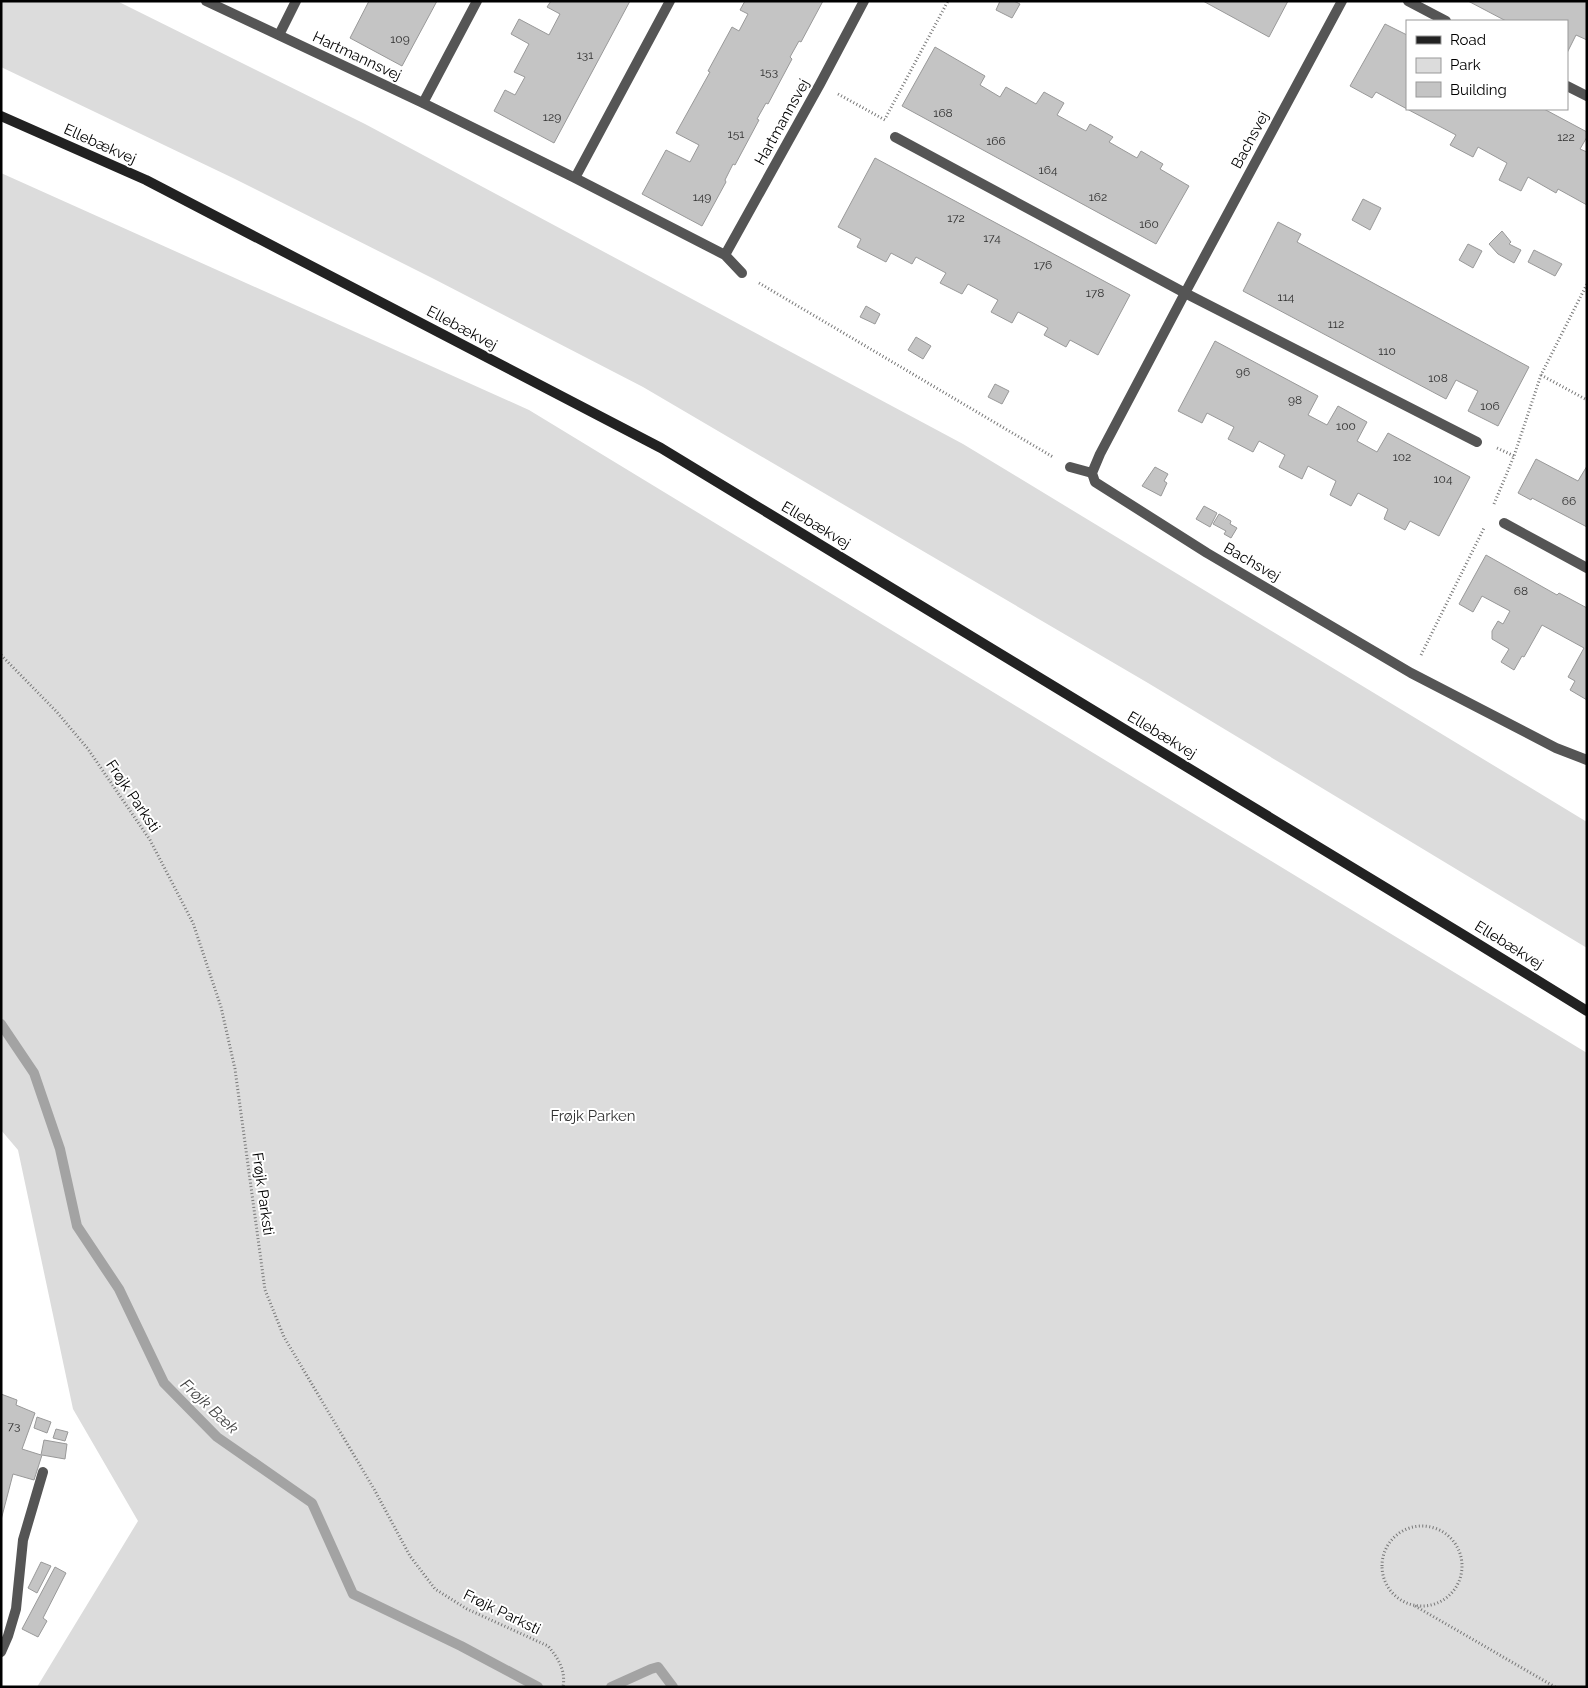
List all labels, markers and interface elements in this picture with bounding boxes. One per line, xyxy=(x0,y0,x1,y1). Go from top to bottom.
legend xyxy=(1406,20,1568,110)
street label: Hartmannsvej xyxy=(310,28,404,84)
text: Road xyxy=(1450,31,1486,49)
house number: 109 xyxy=(390,32,410,46)
house number: 131 xyxy=(577,48,593,62)
text: Park xyxy=(1450,56,1481,74)
house number: 153 xyxy=(760,65,778,79)
street label: Hartmannsvej xyxy=(751,76,813,168)
text: Building xyxy=(1450,81,1507,99)
house number: 168 xyxy=(933,106,953,120)
street label: Bachsvej xyxy=(1227,108,1273,172)
house number: 129 xyxy=(543,110,561,124)
street label: Ellebækvej xyxy=(61,120,139,168)
house number: 151 xyxy=(728,127,744,141)
house number: 122 xyxy=(1557,130,1575,144)
house number: 166 xyxy=(986,134,1006,148)
house number: 164 xyxy=(1039,163,1058,177)
house number: 149 xyxy=(693,190,711,204)
house number: 162 xyxy=(1089,190,1107,204)
house number: 172 xyxy=(947,211,965,225)
house number: 160 xyxy=(1139,217,1159,231)
house number: 174 xyxy=(983,231,1001,245)
house number: 176 xyxy=(1034,258,1052,272)
house number: 178 xyxy=(1086,286,1104,300)
house number: 114 xyxy=(1278,290,1295,304)
street label: Ellebækvej xyxy=(424,302,500,354)
house number: 112 xyxy=(1328,317,1344,331)
house number: 110 xyxy=(1378,344,1396,358)
house number: 96 xyxy=(1236,365,1250,379)
house number: 108 xyxy=(1428,371,1448,385)
house number: 98 xyxy=(1288,393,1302,407)
house number: 106 xyxy=(1480,399,1500,413)
house number: 100 xyxy=(1336,419,1356,433)
house number: 102 xyxy=(1393,450,1411,464)
house number: 104 xyxy=(1433,472,1453,486)
house number: 66 xyxy=(1562,494,1576,508)
street label: Ellebækvej xyxy=(778,497,854,553)
street label: Bachsvej xyxy=(1221,539,1283,585)
house number: 68 xyxy=(1514,584,1528,598)
street label: Ellebækvej xyxy=(1124,707,1200,763)
street label: Frøjk Parksti xyxy=(102,756,164,836)
street label: Ellebækvej xyxy=(1471,917,1547,973)
park label: Frøjk Parken xyxy=(550,1107,636,1125)
street label: Frøjk Parksti xyxy=(248,1151,278,1237)
water label: Frøjk Bæk xyxy=(177,1375,243,1438)
house number: 73 xyxy=(8,1419,20,1433)
street label: Frøjk Parksti xyxy=(461,1586,543,1638)

